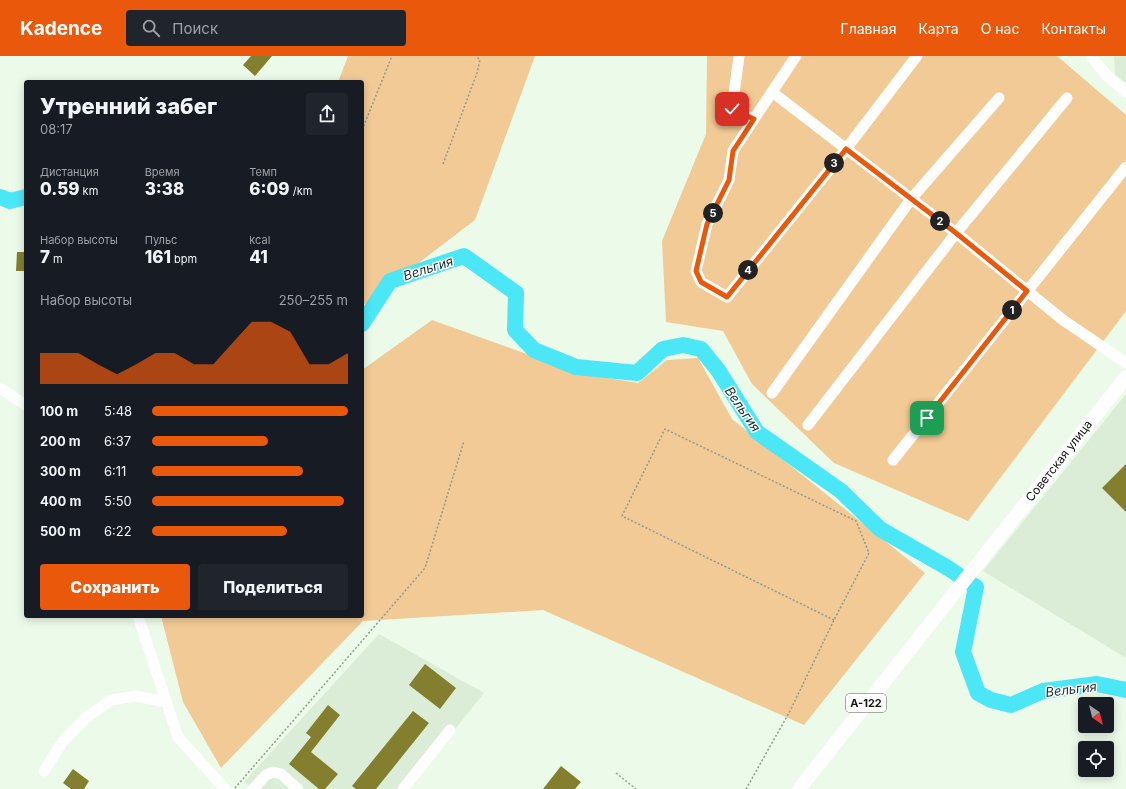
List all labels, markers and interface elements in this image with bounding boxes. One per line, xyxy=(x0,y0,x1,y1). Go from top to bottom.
search box xyxy=(126,10,406,46)
text: Kadence xyxy=(20,17,102,40)
icon: search xyxy=(140,17,162,39)
text: Поиск xyxy=(172,19,218,38)
text: Главная xyxy=(841,20,896,37)
text: Карта xyxy=(918,20,959,37)
text: О нас xyxy=(981,20,1019,37)
text: Контакты xyxy=(1041,20,1106,37)
pin xyxy=(715,92,749,126)
text: Утренний забег xyxy=(40,93,217,119)
button: share xyxy=(306,93,348,135)
icon: check xyxy=(721,98,743,120)
text: 08:17 xyxy=(40,121,73,137)
pin: 3 xyxy=(824,153,844,173)
text: 3 xyxy=(830,156,838,170)
text: Дистанция xyxy=(40,165,99,179)
text: Время xyxy=(145,165,180,179)
text: Темп xyxy=(249,165,277,179)
text: 0.59 xyxy=(40,179,80,199)
text: 3:38 xyxy=(145,179,184,199)
text: 6:09 xyxy=(249,179,290,199)
text: km xyxy=(80,184,98,198)
text: /km xyxy=(290,184,312,198)
pin: 5 xyxy=(703,203,723,223)
text: 5 xyxy=(709,206,717,220)
pin: 2 xyxy=(930,211,950,231)
text: 2 xyxy=(937,214,943,228)
text: Набор высоты xyxy=(40,233,118,247)
text: Пульс xyxy=(145,233,177,247)
text: kcal xyxy=(249,233,270,247)
text: 7 xyxy=(40,247,50,267)
text: 161 xyxy=(145,247,171,267)
text: 41 xyxy=(249,247,268,267)
text: m xyxy=(50,252,63,266)
text: bpm xyxy=(171,252,197,266)
water label: Вельгия xyxy=(401,252,455,284)
pin: 4 xyxy=(738,260,758,280)
text: 4 xyxy=(744,263,752,277)
text: Набор высоты xyxy=(40,292,132,308)
text: 250–255 m xyxy=(279,292,348,308)
pin: 1 xyxy=(1002,300,1022,320)
text: 1 xyxy=(1010,303,1014,317)
water label: Вельгия xyxy=(722,383,764,435)
pin xyxy=(910,401,944,435)
text: 100 m xyxy=(40,403,78,419)
text: 5:48 xyxy=(104,403,132,419)
icon: arrive xyxy=(916,407,938,429)
street label: Советская улица xyxy=(1022,417,1095,504)
text: 200 m xyxy=(40,433,81,449)
text: 6:37 xyxy=(104,433,131,449)
text: 300 m xyxy=(40,463,81,479)
text: 6:11 xyxy=(104,463,126,479)
text: 400 m xyxy=(40,493,81,509)
text: 5:50 xyxy=(104,493,132,509)
text: 500 m xyxy=(40,523,81,539)
text: 6:22 xyxy=(104,523,132,539)
button: Сохранить xyxy=(40,564,190,610)
button: Поделиться xyxy=(198,564,348,610)
water label: Вельгия xyxy=(1044,678,1098,700)
road number: А-122 xyxy=(846,694,886,712)
north arrow xyxy=(1078,697,1114,733)
map controls xyxy=(1078,697,1114,777)
button: locate xyxy=(1078,741,1114,777)

